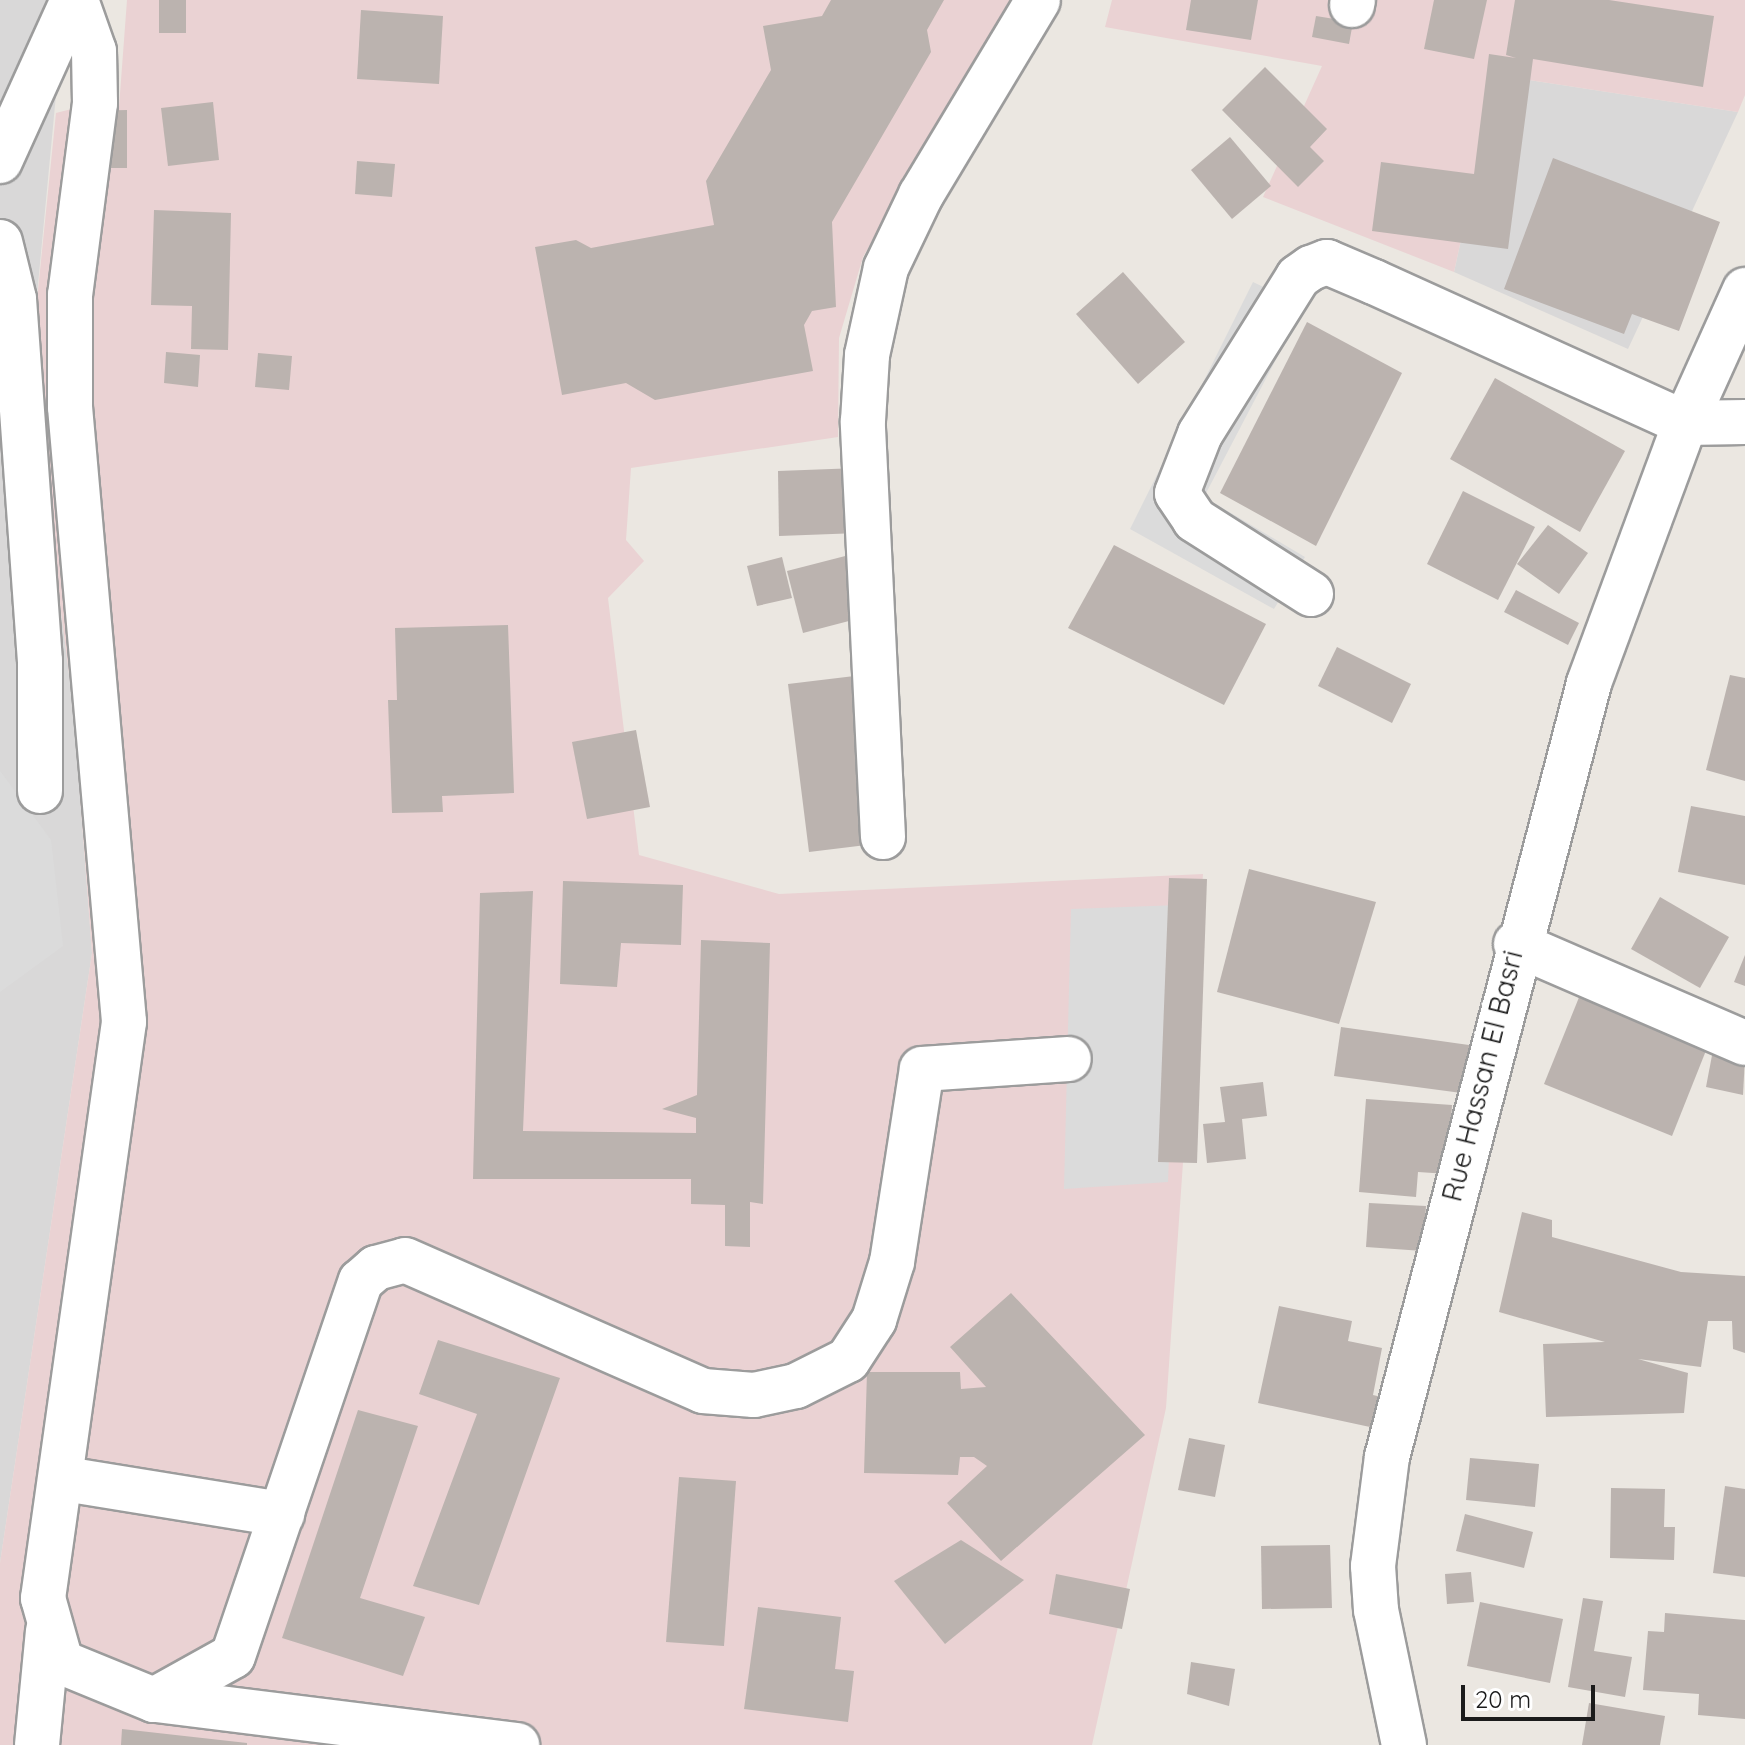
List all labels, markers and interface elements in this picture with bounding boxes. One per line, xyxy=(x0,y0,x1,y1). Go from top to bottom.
street label: Rue Hassan El Basri xyxy=(1435,947,1529,1205)
scale bar xyxy=(1465,1669,1599,1719)
text: 20 m xyxy=(1475,1684,1531,1714)

